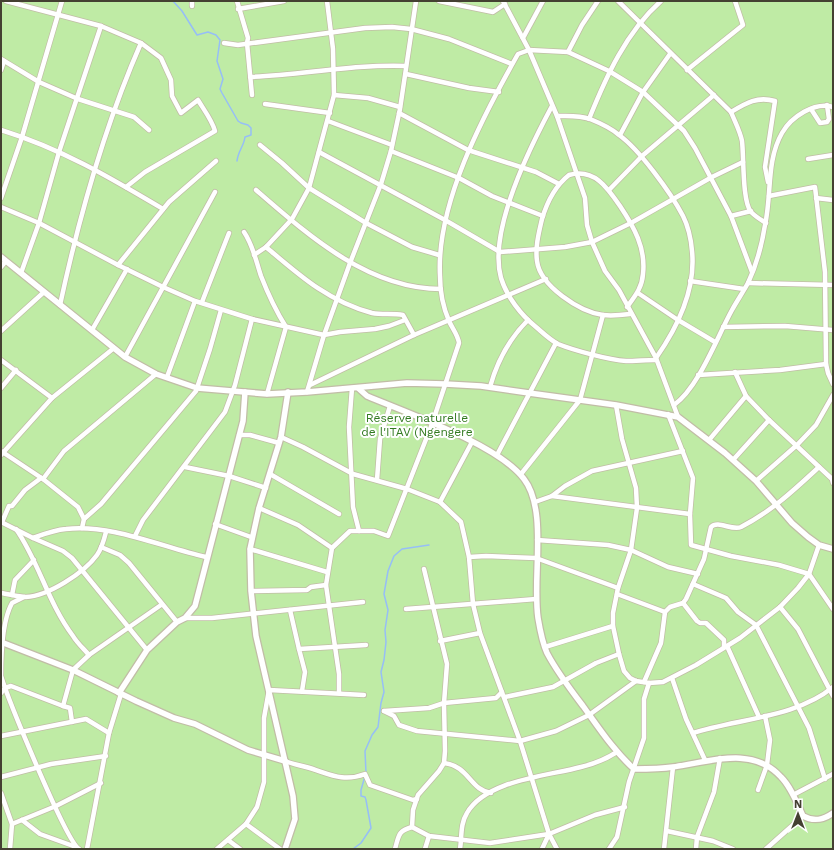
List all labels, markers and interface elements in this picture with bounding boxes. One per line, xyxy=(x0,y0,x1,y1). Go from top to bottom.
park label: Réserve naturelle de l'ITAV (Ngengere xyxy=(361,411,473,439)
north arrow xyxy=(778,794,818,834)
text: N xyxy=(794,798,802,811)

